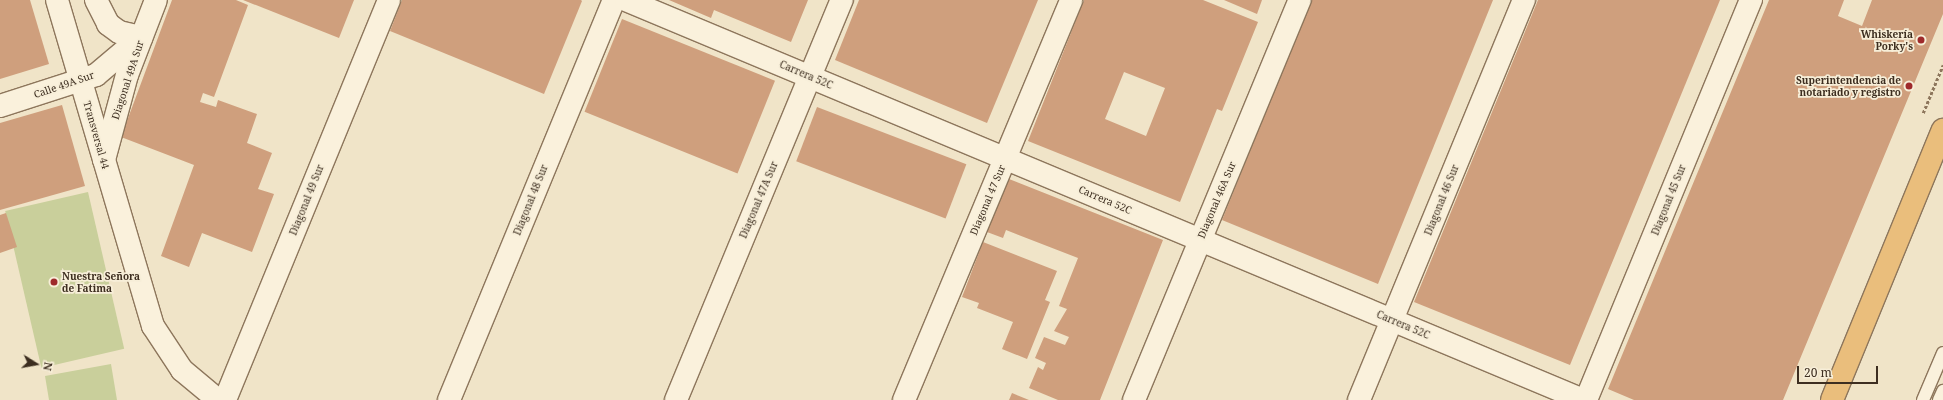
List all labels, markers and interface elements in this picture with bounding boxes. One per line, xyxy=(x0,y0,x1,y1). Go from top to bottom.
place label: Whiskería Porky's xyxy=(1861,28,1913,52)
marker: Whiskería Porky's xyxy=(1916,35,1926,45)
street label: Diagonal 49A Sur xyxy=(110,39,146,121)
street label: Carrera 52C xyxy=(778,58,834,92)
street label: Calle 49A Sur xyxy=(32,69,96,101)
place label: Superintendencia de notariado y registro xyxy=(1796,74,1901,98)
marker: Superintendencia de notariado y registro xyxy=(1904,81,1914,91)
street label: Transversal 44 xyxy=(81,100,111,170)
street label: Diagonal 47A Sur xyxy=(737,160,781,240)
street label: Diagonal 46A Sur xyxy=(1195,160,1239,240)
street label: Diagonal 49 Sur xyxy=(287,163,327,237)
street label: Diagonal 48 Sur xyxy=(511,163,551,237)
street label: Diagonal 47 Sur xyxy=(968,163,1008,237)
street label: Diagonal 46 Sur xyxy=(1422,163,1462,237)
street label: Diagonal 45 Sur xyxy=(1649,163,1689,237)
street label: Carrera 52C xyxy=(1077,183,1133,217)
place label: Nuestra Señora de Fatima xyxy=(62,270,140,294)
marker: Nuestra Señora de Fatima xyxy=(49,277,59,287)
street label: Carrera 52C xyxy=(1375,308,1431,342)
north arrow xyxy=(16,344,56,384)
scale bar xyxy=(1799,358,1880,384)
text: N xyxy=(40,361,56,372)
text: 20 m xyxy=(1804,364,1832,381)

